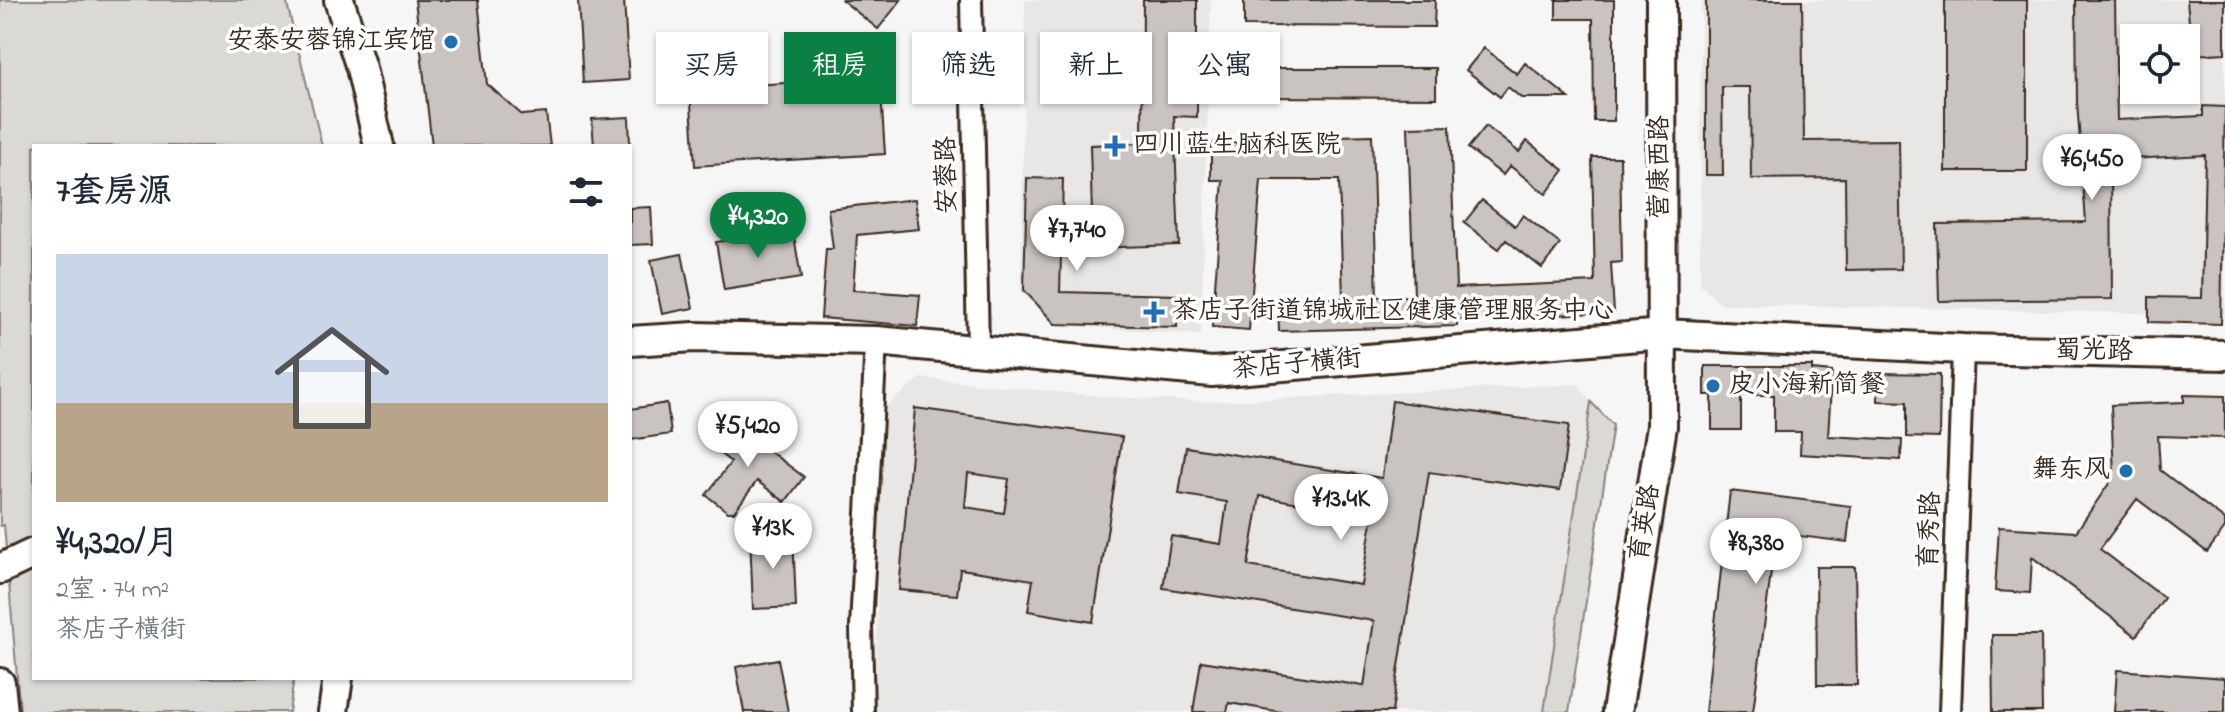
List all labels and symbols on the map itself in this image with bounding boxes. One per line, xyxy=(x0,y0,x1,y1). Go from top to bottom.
place label: 安泰安蓉锦江宾馆 xyxy=(227,23,435,61)
marker: 安泰安蓉锦江宾馆 xyxy=(442,33,460,51)
street label: 营康西路 xyxy=(1642,115,1680,219)
place label: 四川蓝生脑科医院 xyxy=(1133,127,1341,165)
pin: ¥6,450 xyxy=(2027,134,2157,202)
marker: 四川蓝生脑科医院 xyxy=(1104,135,1126,157)
street label: 安蓉路 xyxy=(928,136,968,214)
pin: ¥4,320 xyxy=(693,192,823,260)
pin: ¥7,740 xyxy=(1012,205,1142,273)
place label: 茶店子街道锦城社区健康管理服务中心 xyxy=(1172,293,1614,331)
marker: 茶店子街道锦城社区健康管理服务中心 xyxy=(1143,301,1165,323)
street label: 蜀光路 xyxy=(2055,332,2133,372)
street label: 茶店子横街 xyxy=(1231,340,1363,390)
place label: 皮小海新简餐 xyxy=(1729,367,1885,405)
marker: 皮小海新简餐 xyxy=(1704,377,1722,395)
pin: ¥5,420 xyxy=(683,401,813,469)
place label: 舞东风 xyxy=(2032,452,2110,490)
marker: 舞东风 xyxy=(2117,462,2135,480)
pin: ¥13.4K xyxy=(1276,474,1406,542)
street label: 育英路 xyxy=(1621,482,1671,564)
street label: 育秀路 xyxy=(1911,490,1951,570)
pin: ¥13K xyxy=(726,503,820,571)
pin: ¥8,380 xyxy=(1691,518,1821,586)

